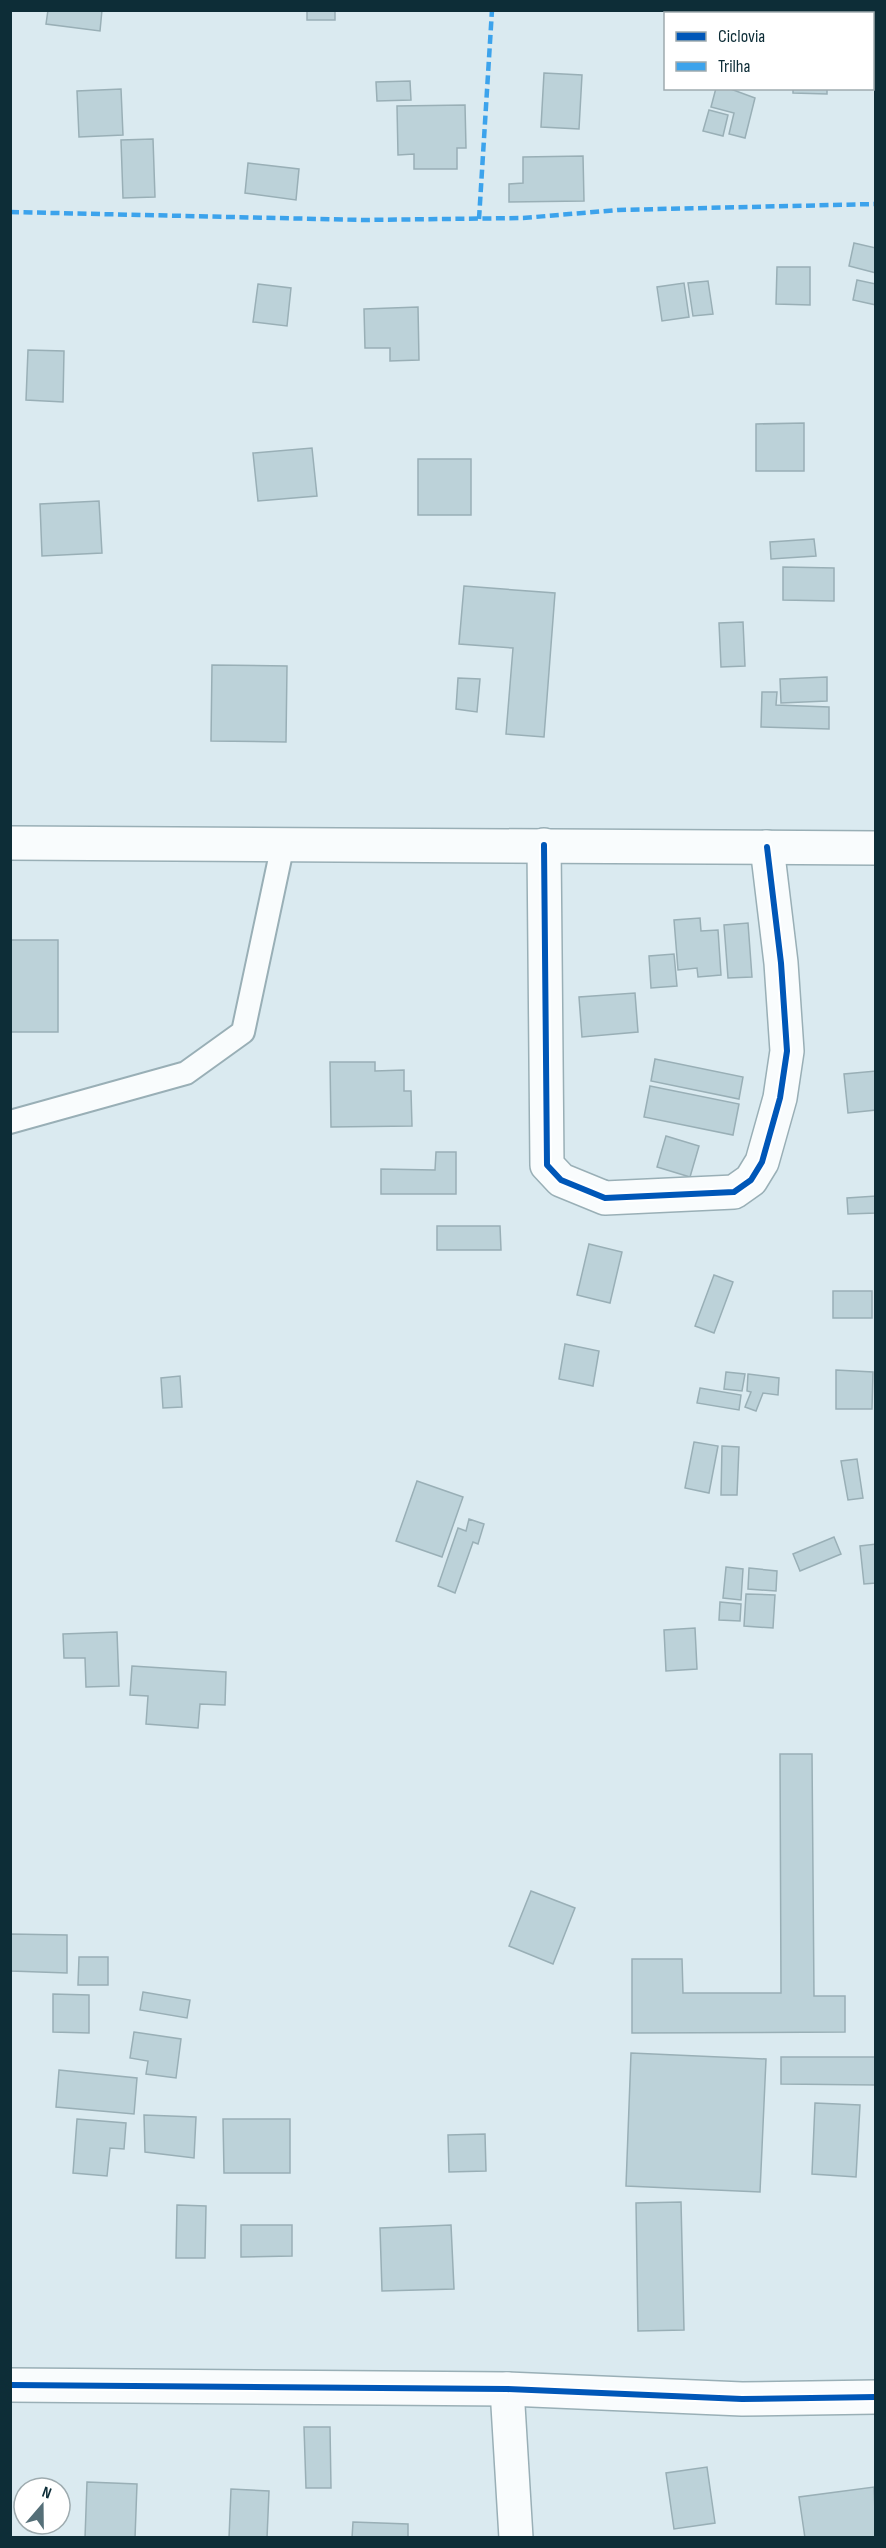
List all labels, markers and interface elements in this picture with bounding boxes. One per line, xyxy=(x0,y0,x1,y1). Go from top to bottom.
legend xyxy=(664,12,874,90)
text: Ciclovia xyxy=(718,26,765,47)
text: Trilha xyxy=(718,56,751,77)
north arrow xyxy=(12,2476,72,2536)
text: N xyxy=(39,2483,54,2504)

